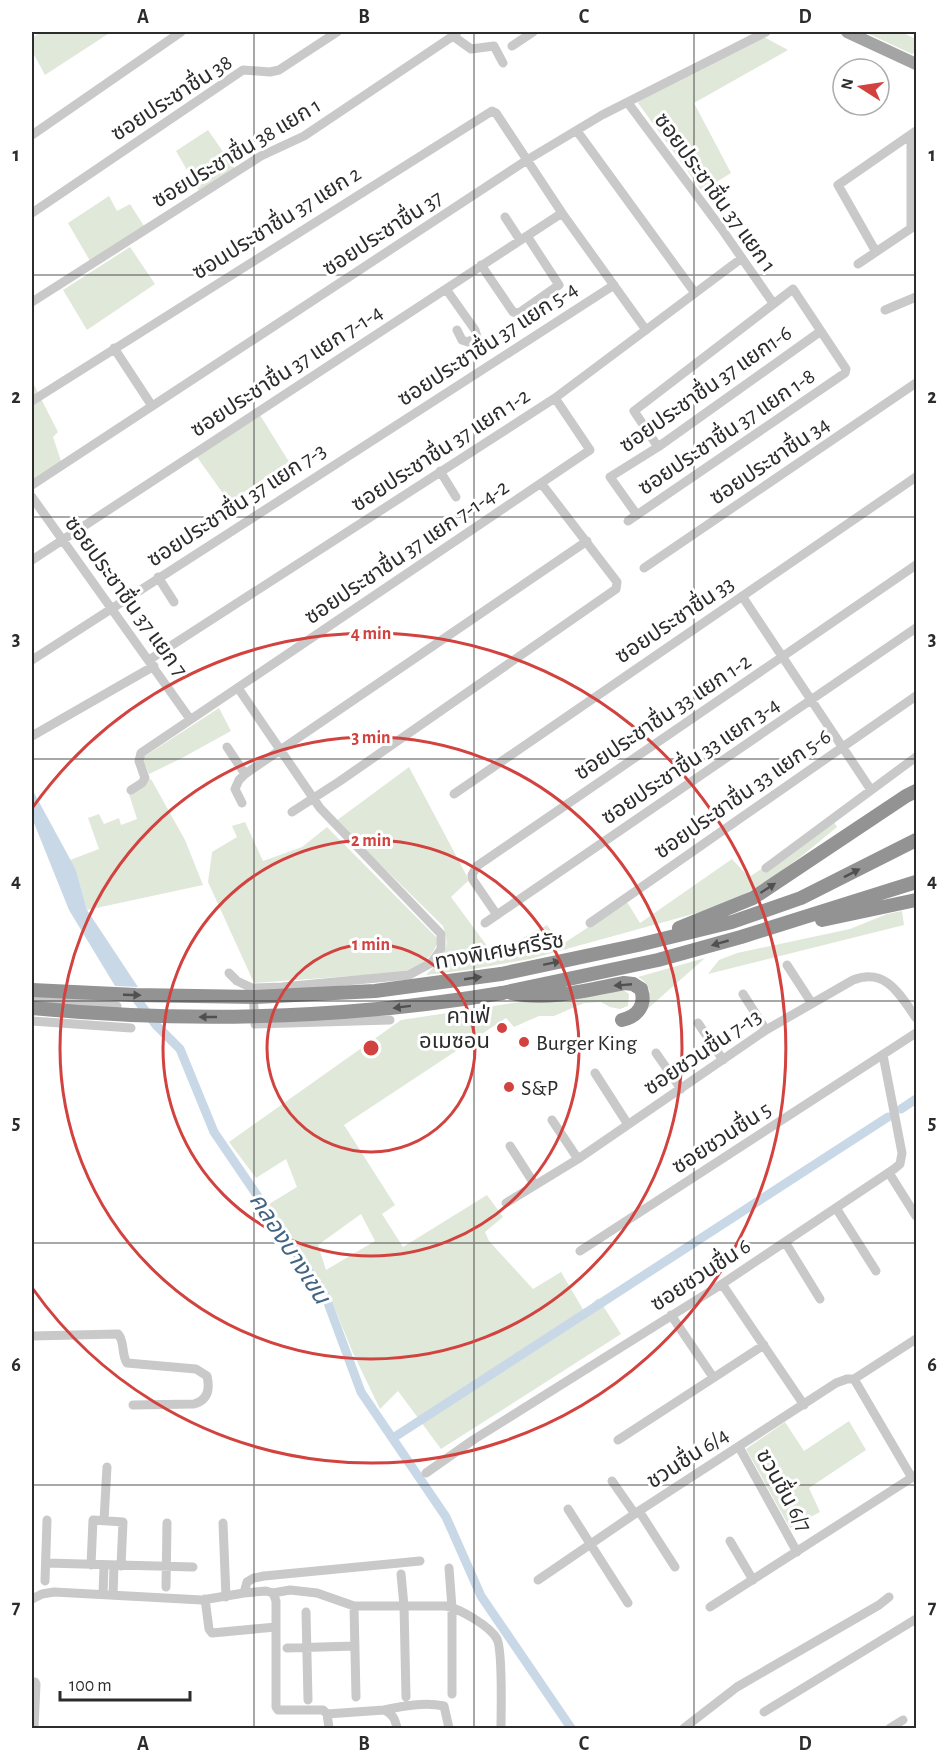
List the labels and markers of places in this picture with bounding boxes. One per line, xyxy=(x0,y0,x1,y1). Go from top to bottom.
place label: คาเฟ่ อเมซอน xyxy=(419,1004,490,1052)
marker: คาเฟ่ อเมซอน xyxy=(495,1021,509,1035)
place label: Burger King xyxy=(536,1032,637,1054)
marker: Burger King xyxy=(517,1035,531,1049)
centre of rings xyxy=(361,1038,381,1058)
place label: S&P xyxy=(521,1077,558,1099)
marker: S&P xyxy=(502,1080,516,1094)

